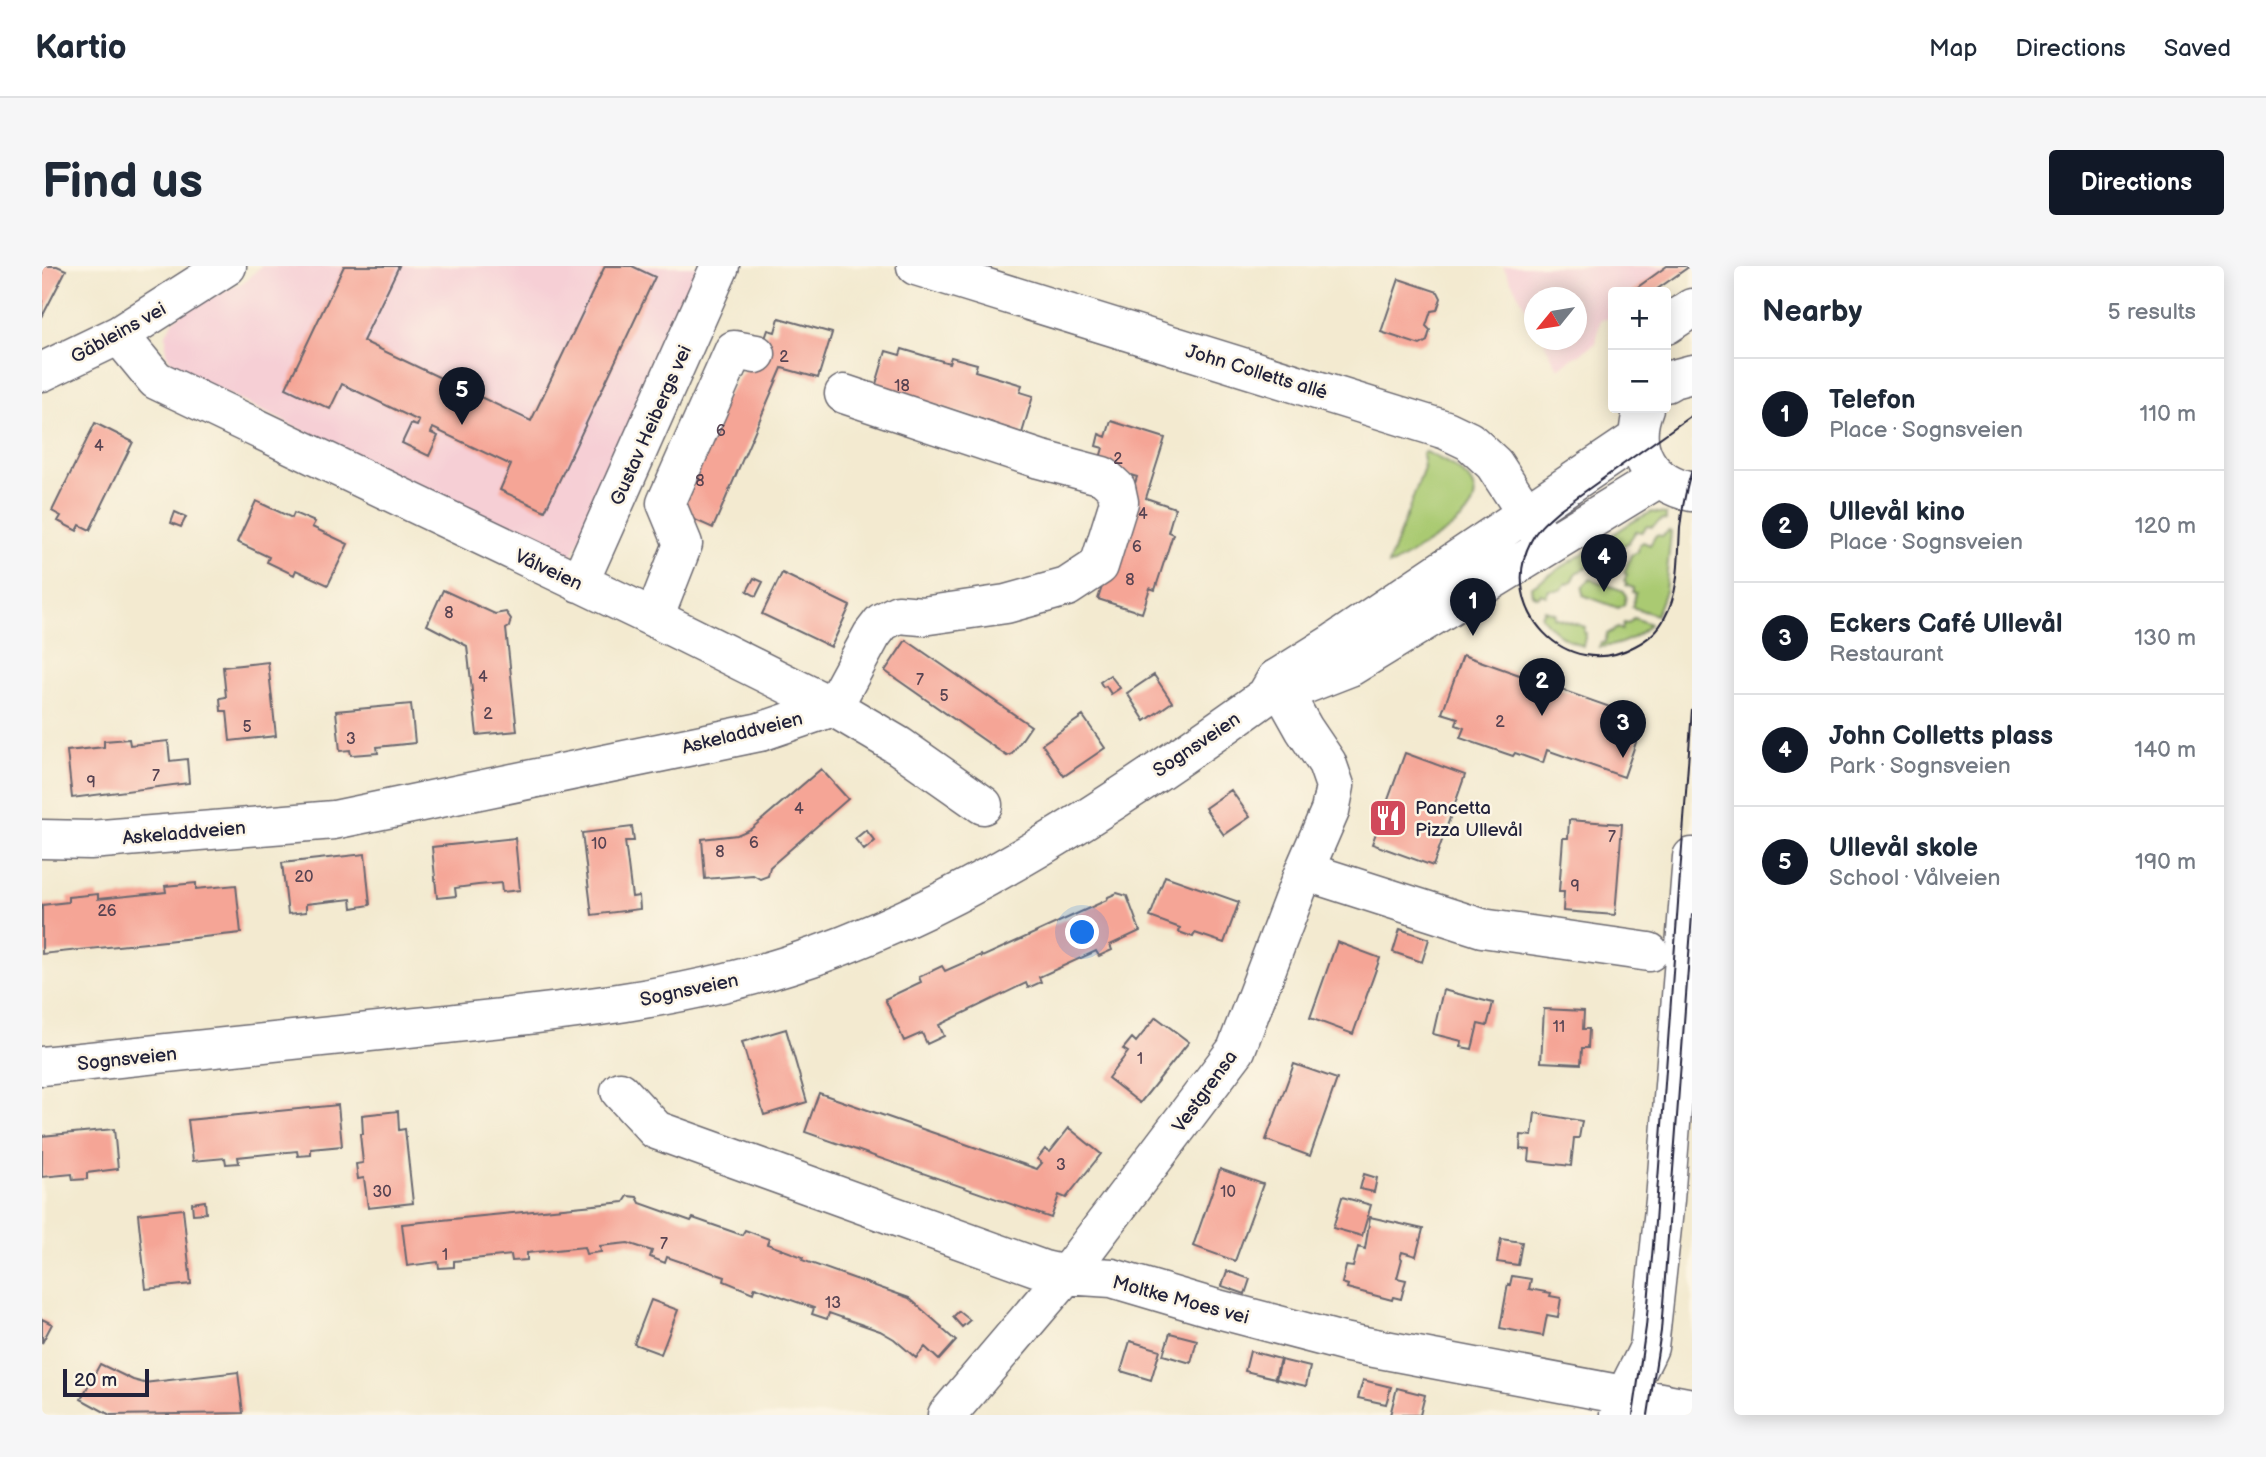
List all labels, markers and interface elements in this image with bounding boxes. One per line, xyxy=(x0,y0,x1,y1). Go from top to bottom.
text: Kartio xyxy=(35,28,127,68)
text: Map xyxy=(1929,34,1977,63)
text: Directions xyxy=(2015,34,2126,63)
text: Saved xyxy=(2164,34,2231,63)
button: Directions xyxy=(2049,150,2224,215)
text: Find us xyxy=(42,153,203,212)
north arrow xyxy=(1524,287,1587,350)
map controls xyxy=(1608,287,1671,413)
button: + xyxy=(1608,287,1671,350)
text: Nearby xyxy=(1762,294,1862,330)
street label: Gäbleins vei xyxy=(67,298,170,369)
text: 5 results xyxy=(2108,298,2196,326)
street label: John Colletts allé xyxy=(1183,340,1330,405)
street label: Gustav Heibergs vei xyxy=(606,342,697,509)
house number: 2 xyxy=(779,348,789,367)
button: − xyxy=(1608,350,1671,413)
pin: 5 xyxy=(439,367,485,425)
house number: 18 xyxy=(894,377,910,396)
text: Telefon xyxy=(1829,385,1916,416)
text: 1 xyxy=(1780,400,1790,428)
text: 110 m xyxy=(2139,400,2196,428)
text: Place · Sognsveien xyxy=(1829,416,2023,444)
house number: 6 xyxy=(716,422,726,441)
house number: 4 xyxy=(94,437,104,456)
house number: 2 xyxy=(1113,450,1123,469)
house number: 8 xyxy=(695,472,705,491)
text: Ullevål kino xyxy=(1829,497,1965,528)
house number: 4 xyxy=(1138,505,1148,524)
text: 2 xyxy=(1778,512,1792,540)
text: 120 m xyxy=(2135,512,2196,540)
text: Place · Sognsveien xyxy=(1829,528,2023,556)
pin: 4 xyxy=(1581,534,1627,592)
house number: 6 xyxy=(1132,538,1142,557)
street label: Vålveien xyxy=(511,545,586,596)
house number: 8 xyxy=(1125,571,1135,590)
pin: 1 xyxy=(1450,578,1496,636)
house number: 8 xyxy=(444,604,454,623)
text: Eckers Café Ullevål xyxy=(1829,609,2062,640)
text: 3 xyxy=(1778,624,1792,652)
text: 130 m xyxy=(2134,624,2196,652)
text: Restaurant xyxy=(1829,640,1943,668)
pin: 2 xyxy=(1519,658,1565,716)
house number: 4 xyxy=(478,668,488,687)
house number: 7 xyxy=(916,671,924,690)
house number: 5 xyxy=(939,687,949,706)
pin: 3 xyxy=(1600,700,1646,758)
house number: 2 xyxy=(483,705,493,724)
street label: Askeladdveien xyxy=(680,707,805,760)
street label: Sognsveien xyxy=(1149,708,1245,783)
house number: 2 xyxy=(1495,713,1505,732)
house number: 5 xyxy=(242,718,252,737)
text: John Colletts plass xyxy=(1829,721,2053,752)
house number: 3 xyxy=(346,730,356,749)
text: 4 xyxy=(1778,736,1792,764)
text: 140 m xyxy=(2134,736,2196,764)
text: Park · Sognsveien xyxy=(1829,752,2011,780)
house number: 7 xyxy=(152,767,160,786)
house number: 9 xyxy=(86,773,96,792)
restaurant icon: Pancetta Pizza Ullevål xyxy=(1367,797,1409,839)
place label: Pancetta Pizza Ullevål xyxy=(1415,797,1523,842)
house number: 4 xyxy=(794,800,804,819)
street label: Askeladdveien xyxy=(121,817,247,850)
house number: 7 xyxy=(1608,828,1616,847)
text: Ullevål skole xyxy=(1829,833,1978,864)
house number: 6 xyxy=(749,834,759,853)
house number: 10 xyxy=(591,835,607,854)
house number: 8 xyxy=(715,843,725,862)
text: 5 xyxy=(1778,848,1792,876)
text: 190 m xyxy=(2135,848,2196,876)
text: School · Vålveien xyxy=(1829,864,2000,892)
house number: 20 xyxy=(295,868,313,887)
house number: 9 xyxy=(1570,877,1580,896)
house number: 26 xyxy=(97,902,117,921)
your location xyxy=(1065,915,1099,949)
street label: Sognsveien xyxy=(638,969,741,1012)
house number: 11 xyxy=(1553,1018,1565,1037)
street label: Sognsveien xyxy=(76,1043,178,1076)
street label: Vestgrensa xyxy=(1168,1046,1243,1137)
house number: 1 xyxy=(1137,1050,1143,1069)
house number: 3 xyxy=(1056,1156,1066,1175)
house number: 30 xyxy=(372,1183,392,1202)
house number: 10 xyxy=(1220,1183,1236,1202)
house number: 7 xyxy=(660,1235,668,1254)
house number: 1 xyxy=(442,1246,448,1265)
street label: Moltke Moes vei xyxy=(1110,1271,1251,1330)
house number: 13 xyxy=(825,1294,841,1313)
scale bar xyxy=(63,1366,149,1398)
text: 20 m xyxy=(74,1369,117,1392)

